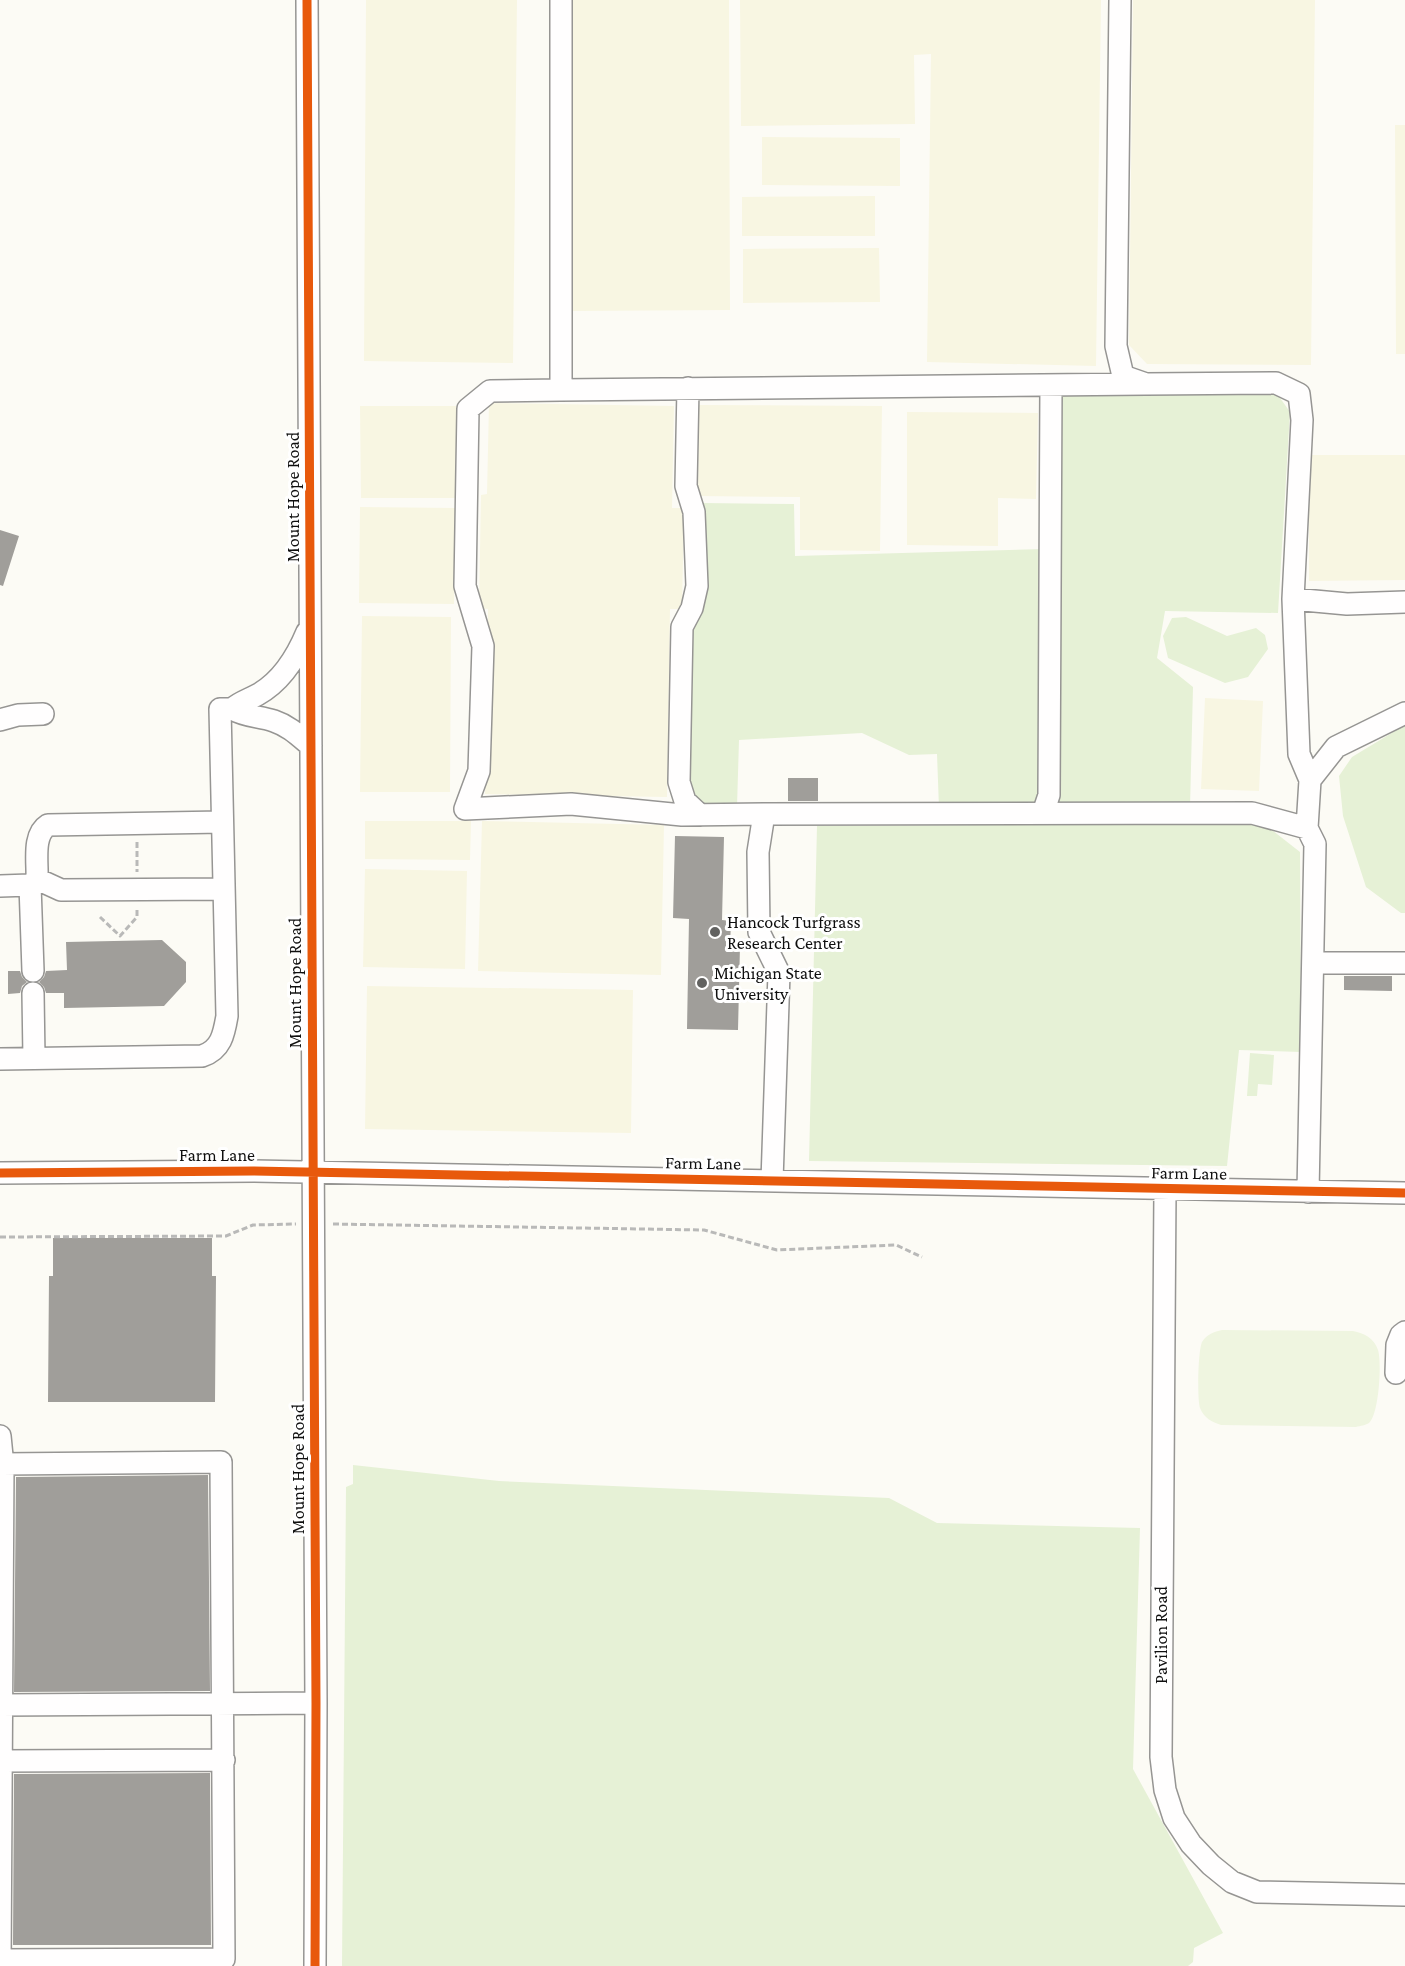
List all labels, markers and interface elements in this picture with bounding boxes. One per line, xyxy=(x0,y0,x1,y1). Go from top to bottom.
street label: Mount Hope Road xyxy=(283,431,303,562)
place label: Hancock Turfgrass Research Center xyxy=(727,912,861,953)
street label: Mount Hope Road xyxy=(285,917,305,1048)
marker: Hancock Turfgrass Research Center xyxy=(708,925,722,939)
place label: Michigan State University xyxy=(714,963,822,1004)
marker: Michigan State University xyxy=(695,976,709,990)
street label: Farm Lane xyxy=(179,1145,255,1165)
street label: Farm Lane xyxy=(665,1152,741,1174)
street label: Farm Lane xyxy=(1151,1162,1227,1184)
street label: Mount Hope Road xyxy=(288,1403,308,1534)
street label: Pavilion Road xyxy=(1151,1585,1171,1684)

